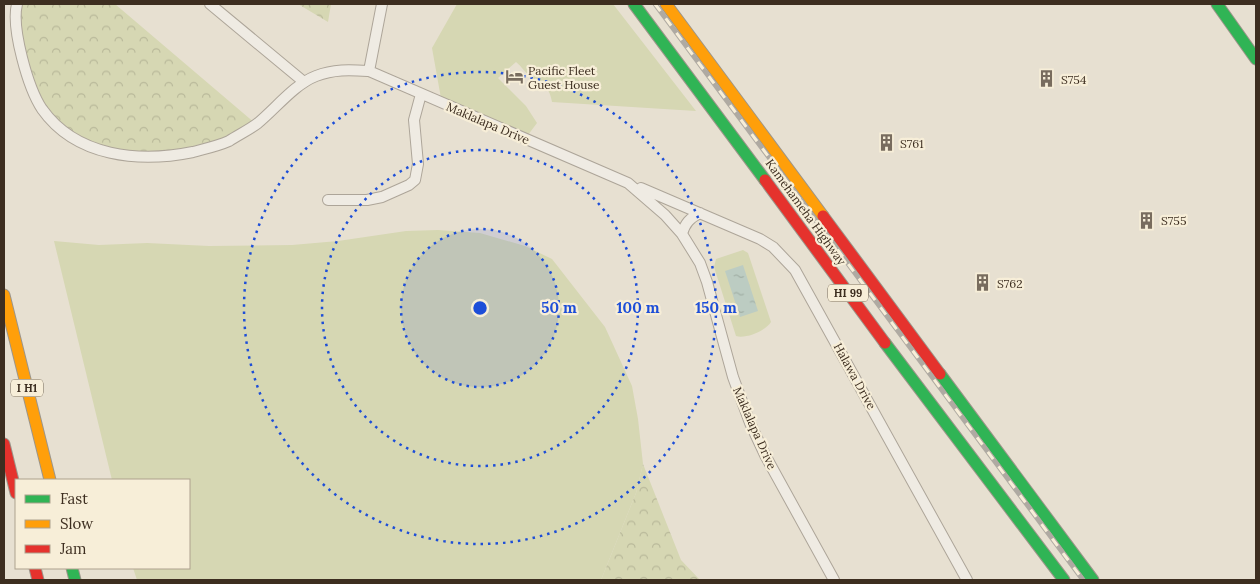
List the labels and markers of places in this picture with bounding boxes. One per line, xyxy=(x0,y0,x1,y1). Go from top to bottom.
place label: Pacific Fleet Guest House xyxy=(528,63,600,92)
hotel icon: Pacific Fleet Guest House xyxy=(504,67,524,87)
building icon: S754 xyxy=(1037,69,1057,89)
place label: S754 xyxy=(1061,72,1087,87)
building icon: S761 xyxy=(876,133,896,153)
place label: S761 xyxy=(900,136,924,151)
building icon: S755 xyxy=(1137,210,1157,230)
place label: S755 xyxy=(1161,213,1186,228)
building icon: S762 xyxy=(973,273,993,293)
place label: S762 xyxy=(997,276,1023,291)
centre of rings xyxy=(471,299,489,317)

